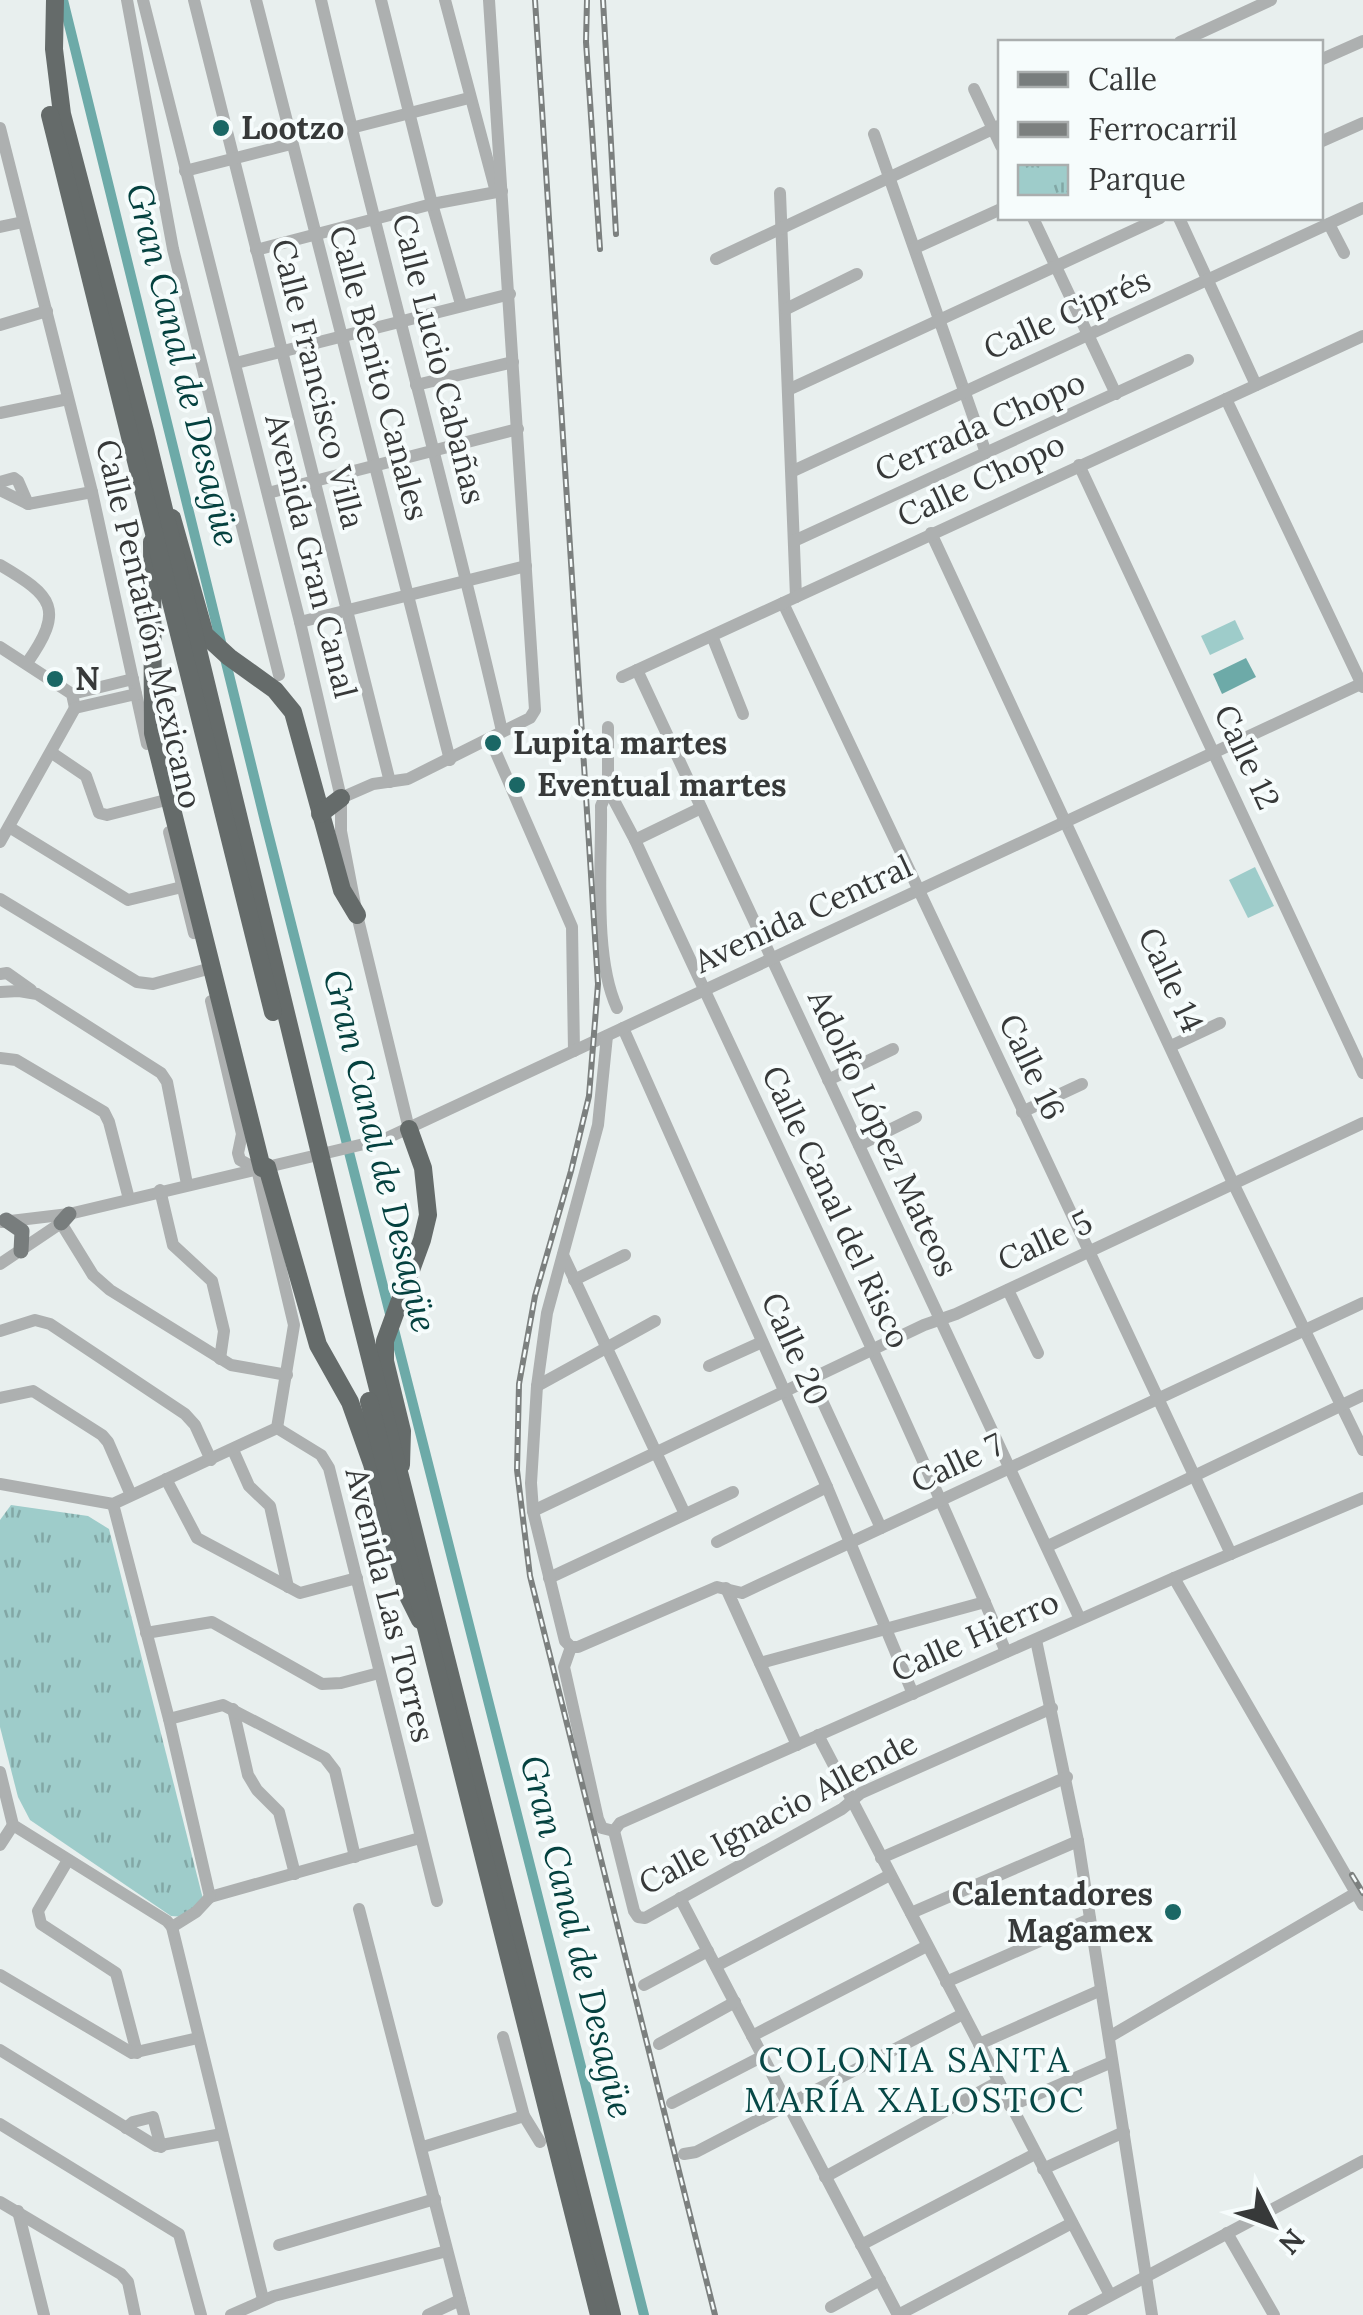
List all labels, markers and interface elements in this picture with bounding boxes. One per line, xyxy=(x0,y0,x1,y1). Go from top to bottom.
legend xyxy=(998,40,1323,220)
text: Calle xyxy=(1088,60,1157,98)
place label: Lootzo xyxy=(241,107,344,148)
text: Ferrocarril xyxy=(1088,110,1238,148)
marker: Lootzo xyxy=(210,117,232,139)
text: Parque xyxy=(1088,160,1186,198)
water label: Gran Canal de Desagüe xyxy=(117,179,250,551)
street label: Calle Lucio Cabañas xyxy=(384,210,495,508)
street label: Calle Benito Canales xyxy=(320,221,439,525)
street label: Calle Francisco Villa xyxy=(263,235,374,533)
street label: Calle Ciprés xyxy=(977,259,1157,369)
street label: Cerrada Chopo xyxy=(868,361,1091,490)
street label: Avenida Gran Canal xyxy=(256,409,367,702)
street label: Calle Chopo xyxy=(890,423,1071,536)
street label: Calle Pentatlón Mexicano xyxy=(87,435,212,813)
place label: N xyxy=(75,658,100,699)
marker: N xyxy=(44,668,66,690)
street label: Calle 12 xyxy=(1205,698,1289,816)
place label: Lupita martes xyxy=(513,722,727,763)
marker: Lupita martes xyxy=(482,732,504,754)
place label: Eventual martes xyxy=(537,764,786,805)
marker: Eventual martes xyxy=(506,774,528,796)
street label: Avenida Central xyxy=(687,845,918,982)
street label: Calle 14 xyxy=(1129,921,1213,1039)
water label: Gran Canal de Desagüe xyxy=(314,965,447,1337)
street label: Adolfo López Mateos xyxy=(799,982,968,1283)
street label: Calle 16 xyxy=(990,1007,1075,1126)
street label: Calle Canal del Risco xyxy=(753,1059,920,1355)
street label: Calle 5 xyxy=(991,1201,1099,1280)
street label: Calle 20 xyxy=(753,1286,838,1412)
street label: Calle 7 xyxy=(904,1423,1010,1502)
street label: Avenida Las Torres xyxy=(336,1462,444,1746)
street label: Calle Hierro xyxy=(885,1580,1065,1691)
street label: Calle Ignacio Allende xyxy=(631,1722,924,1903)
water label: Gran Canal de Desagüe xyxy=(511,1751,644,2123)
place label: Calentadores Magamex xyxy=(952,1873,1153,1951)
marker: Calentadores Magamex xyxy=(1162,1901,1184,1923)
district label: COLONIA SANTA MARÍA XALOSTOC xyxy=(744,2037,1086,2122)
north arrow xyxy=(1223,2175,1323,2275)
text: N xyxy=(1271,2222,1312,2262)

